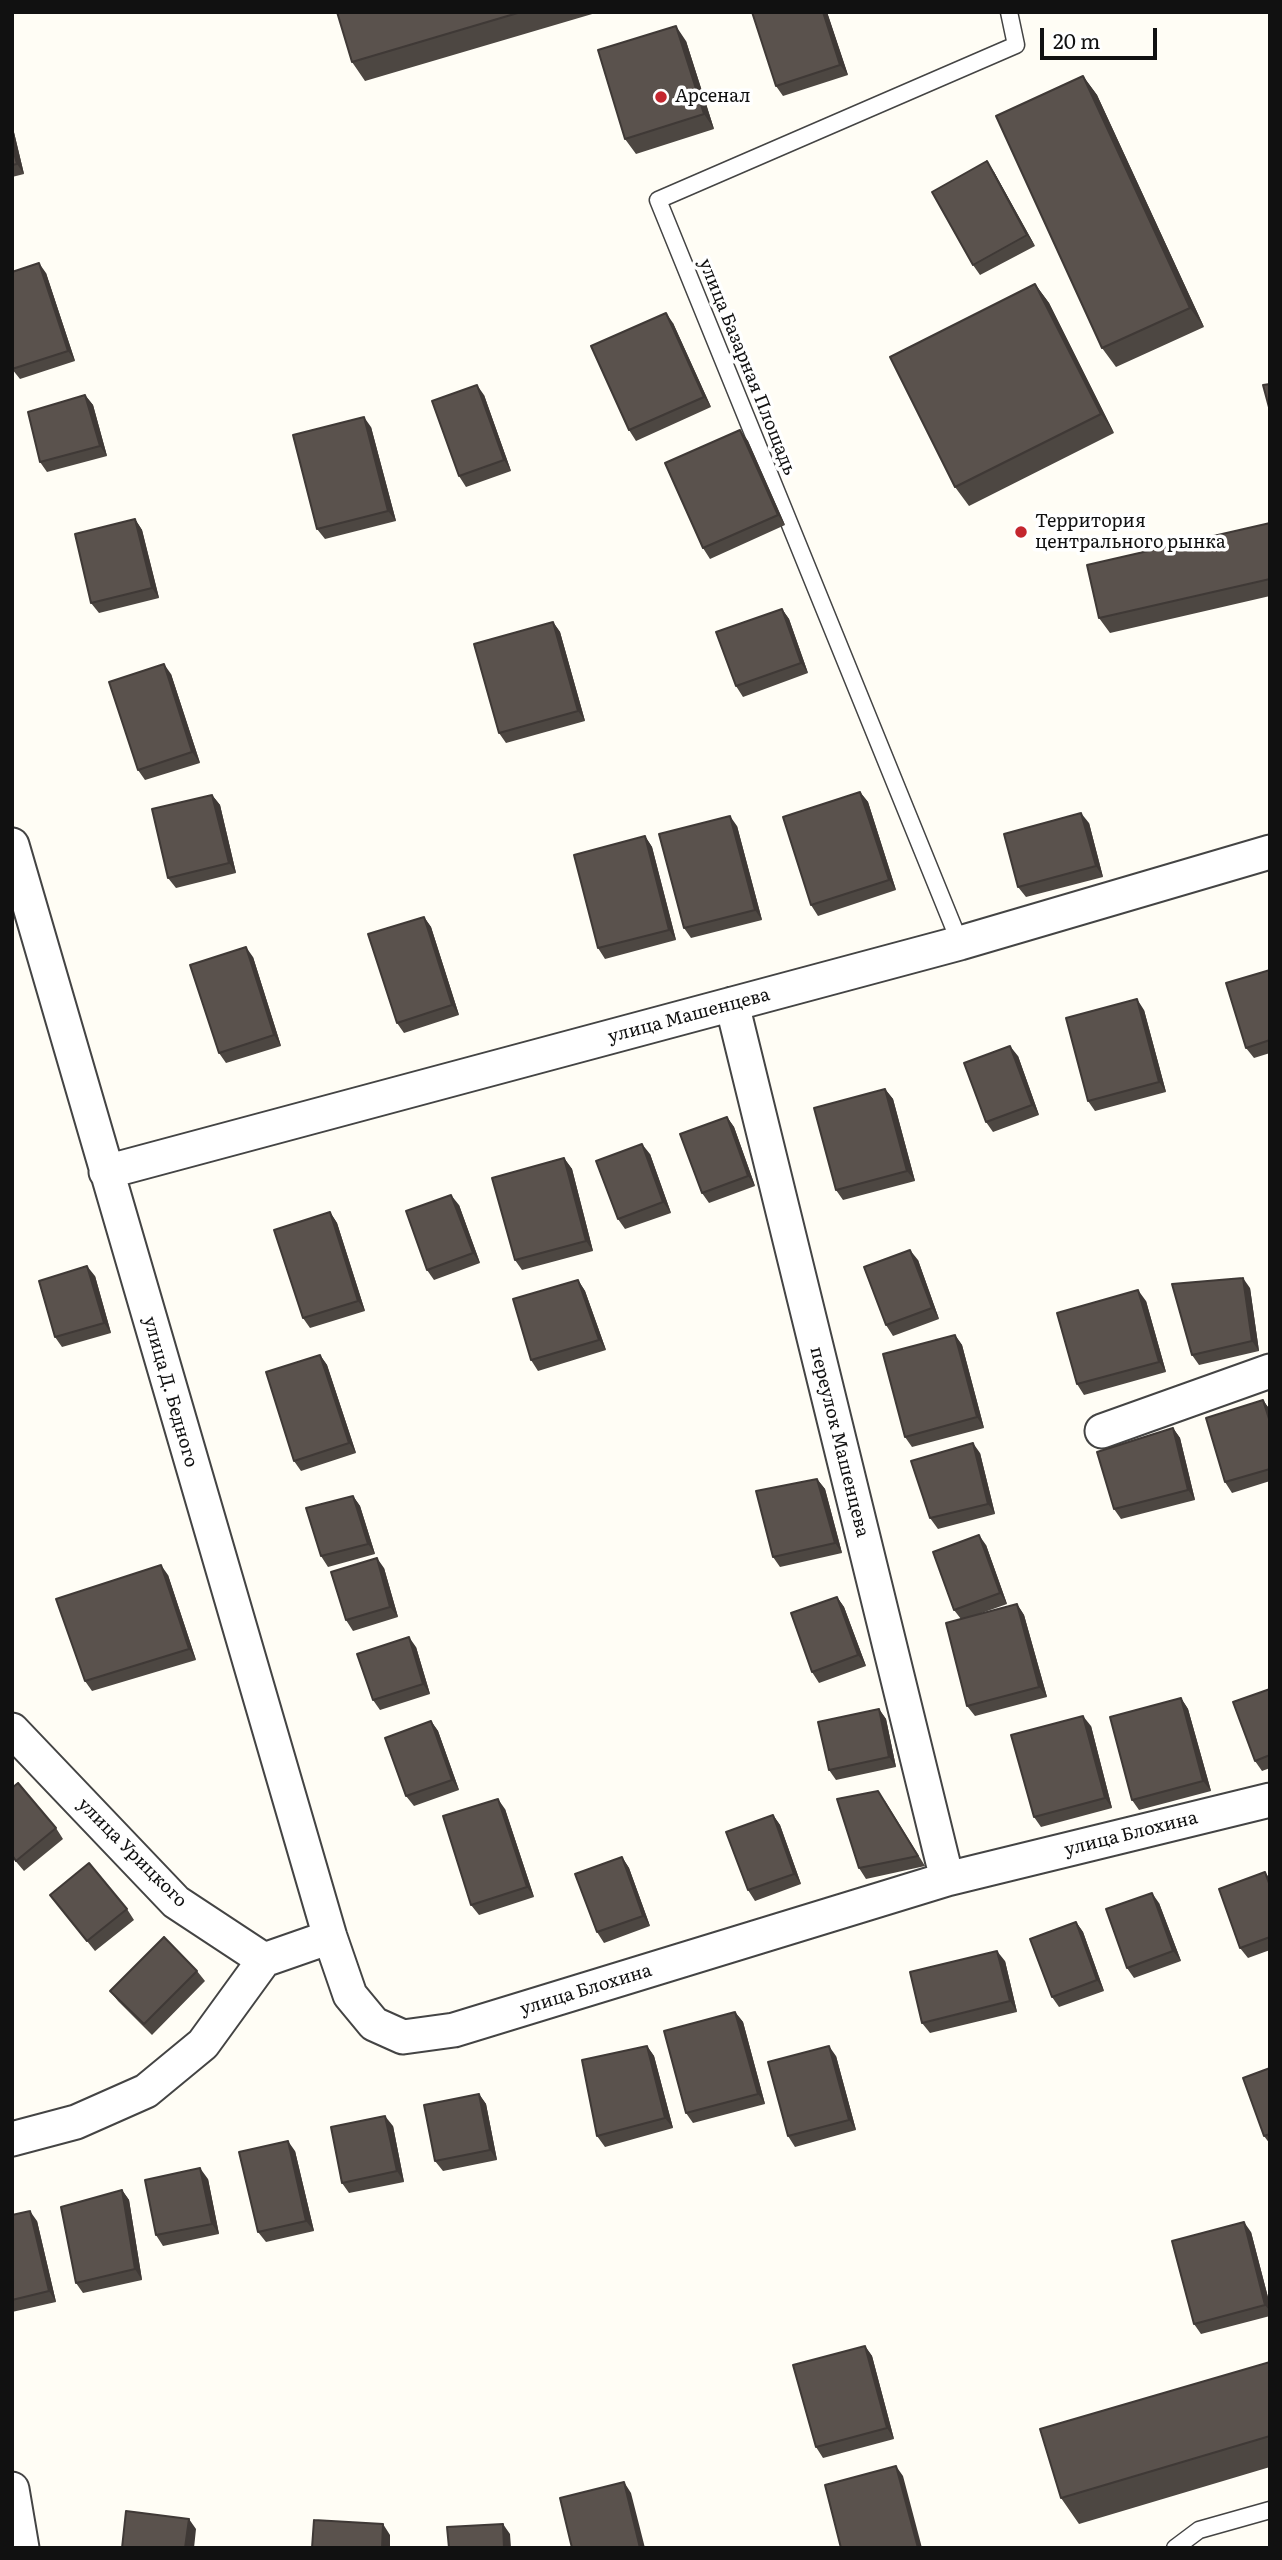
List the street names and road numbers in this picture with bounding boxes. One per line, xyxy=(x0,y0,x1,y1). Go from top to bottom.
street label: улица Базарная Площадь xyxy=(694,256,800,478)
street label: улица Машенцева xyxy=(606,984,772,1048)
street label: улица Д. Бедного xyxy=(138,1314,202,1470)
street label: переулок Машенцева xyxy=(805,1344,873,1540)
street label: улица Урицкого xyxy=(73,1794,191,1912)
street label: улица Блохина xyxy=(1062,1807,1200,1861)
street label: улица Блохина xyxy=(517,1960,655,2020)

